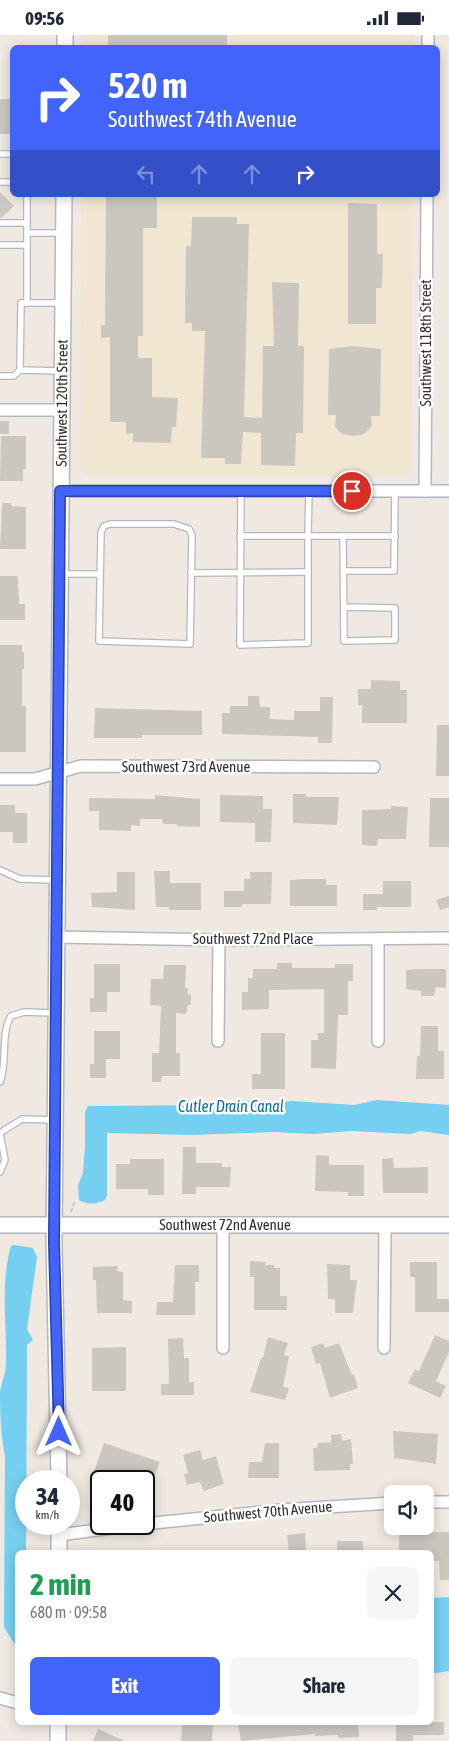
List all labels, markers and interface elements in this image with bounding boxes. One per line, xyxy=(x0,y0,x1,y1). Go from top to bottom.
text: 09:56 xyxy=(25,7,64,29)
icon: right xyxy=(25,65,90,130)
text: 520 m xyxy=(108,65,187,105)
text: Southwest 74th Avenue xyxy=(108,106,297,132)
icon: left xyxy=(132,160,160,188)
icon: ahead xyxy=(185,160,213,188)
icon: ahead xyxy=(238,160,266,188)
icon: right xyxy=(291,160,319,188)
street label: Southwest 118th Street xyxy=(417,279,434,407)
street label: Southwest 120th Street xyxy=(52,339,71,467)
pin xyxy=(331,470,373,512)
icon: arrive xyxy=(338,477,366,505)
street label: Southwest 73rd Avenue xyxy=(122,758,251,775)
street label: Southwest 72nd Place xyxy=(193,930,314,947)
water label: Cutler Drain Canal xyxy=(178,1097,284,1115)
street label: Southwest 72nd Avenue xyxy=(159,1216,291,1233)
position arrow xyxy=(32,1405,84,1457)
speed limit sign: 40 xyxy=(90,1470,155,1535)
text: 34 xyxy=(36,1482,59,1510)
map controls xyxy=(384,1485,434,1535)
button: sound xyxy=(384,1485,434,1535)
street label: Southwest 70th Avenue xyxy=(203,1497,333,1526)
text: km/h xyxy=(36,1508,59,1522)
text: 2 min xyxy=(30,1567,91,1601)
button: close xyxy=(367,1567,419,1619)
text: 680 m · 09:58 xyxy=(30,1603,107,1621)
button: Exit xyxy=(30,1657,220,1715)
button: Share xyxy=(230,1657,419,1715)

